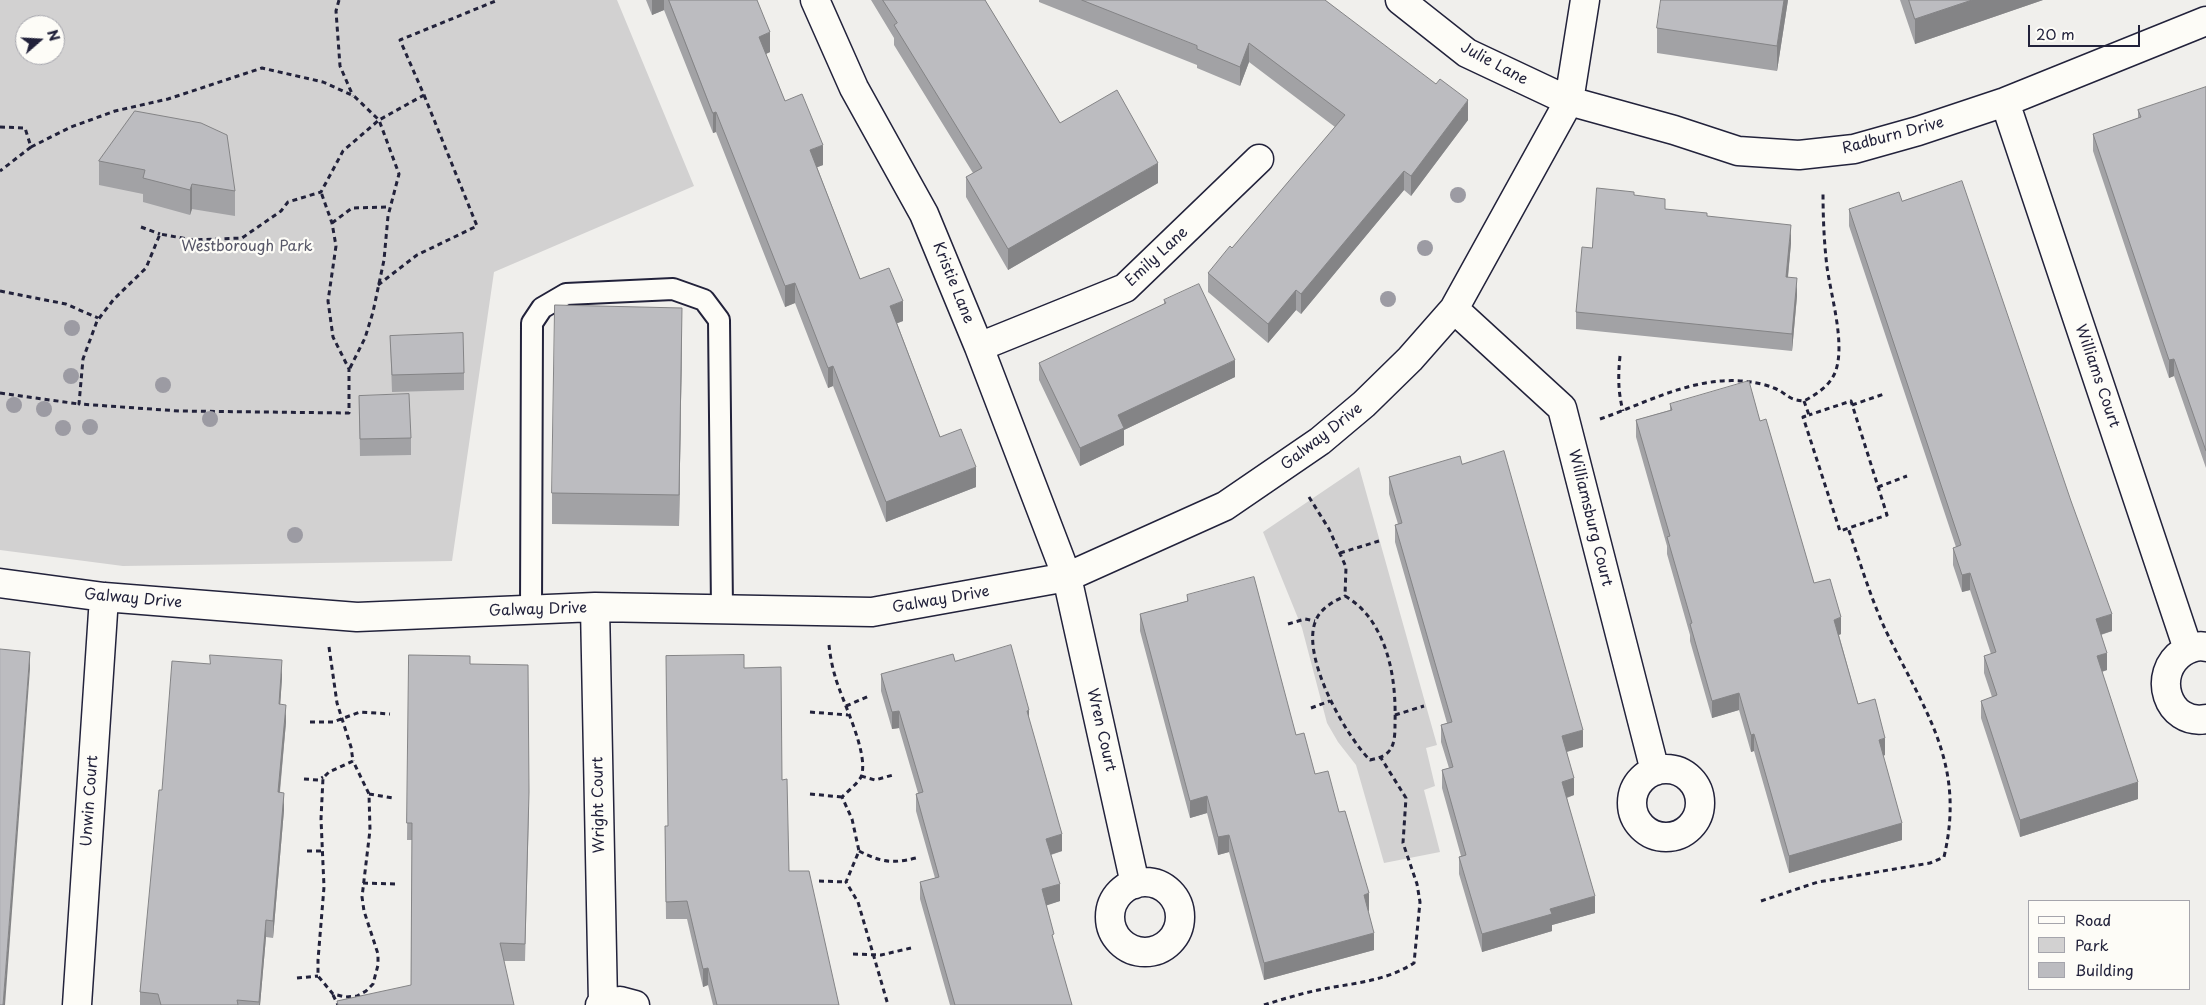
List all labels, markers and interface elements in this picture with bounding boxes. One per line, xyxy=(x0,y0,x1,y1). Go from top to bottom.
north arrow xyxy=(15,15,65,65)
scale bar xyxy=(2031,15,2144,47)
text: 20 m xyxy=(2036,22,2075,45)
text: N xyxy=(42,27,65,44)
street label: Julie Lane xyxy=(1457,39,1531,89)
street label: Radburn Drive xyxy=(1840,114,1946,158)
street label: Emily Lane xyxy=(1122,223,1192,291)
park label: Westborough Park xyxy=(181,238,313,256)
street label: Kristie Lane xyxy=(929,240,977,326)
street label: Williams Court xyxy=(2071,322,2123,430)
street label: Galway Drive xyxy=(1278,400,1366,474)
street label: Williamsburg Court xyxy=(1564,448,1616,588)
street label: Galway Drive xyxy=(891,583,991,617)
street label: Galway Drive xyxy=(83,586,183,612)
street label: Galway Drive xyxy=(489,599,587,621)
street label: Wren Court xyxy=(1083,687,1119,773)
street label: Unwin Court xyxy=(78,755,102,847)
street label: Wright Court xyxy=(589,757,609,853)
legend xyxy=(2028,900,2191,990)
text: Road xyxy=(2075,908,2111,931)
text: Park xyxy=(2075,933,2109,956)
text: Building xyxy=(2075,958,2134,981)

